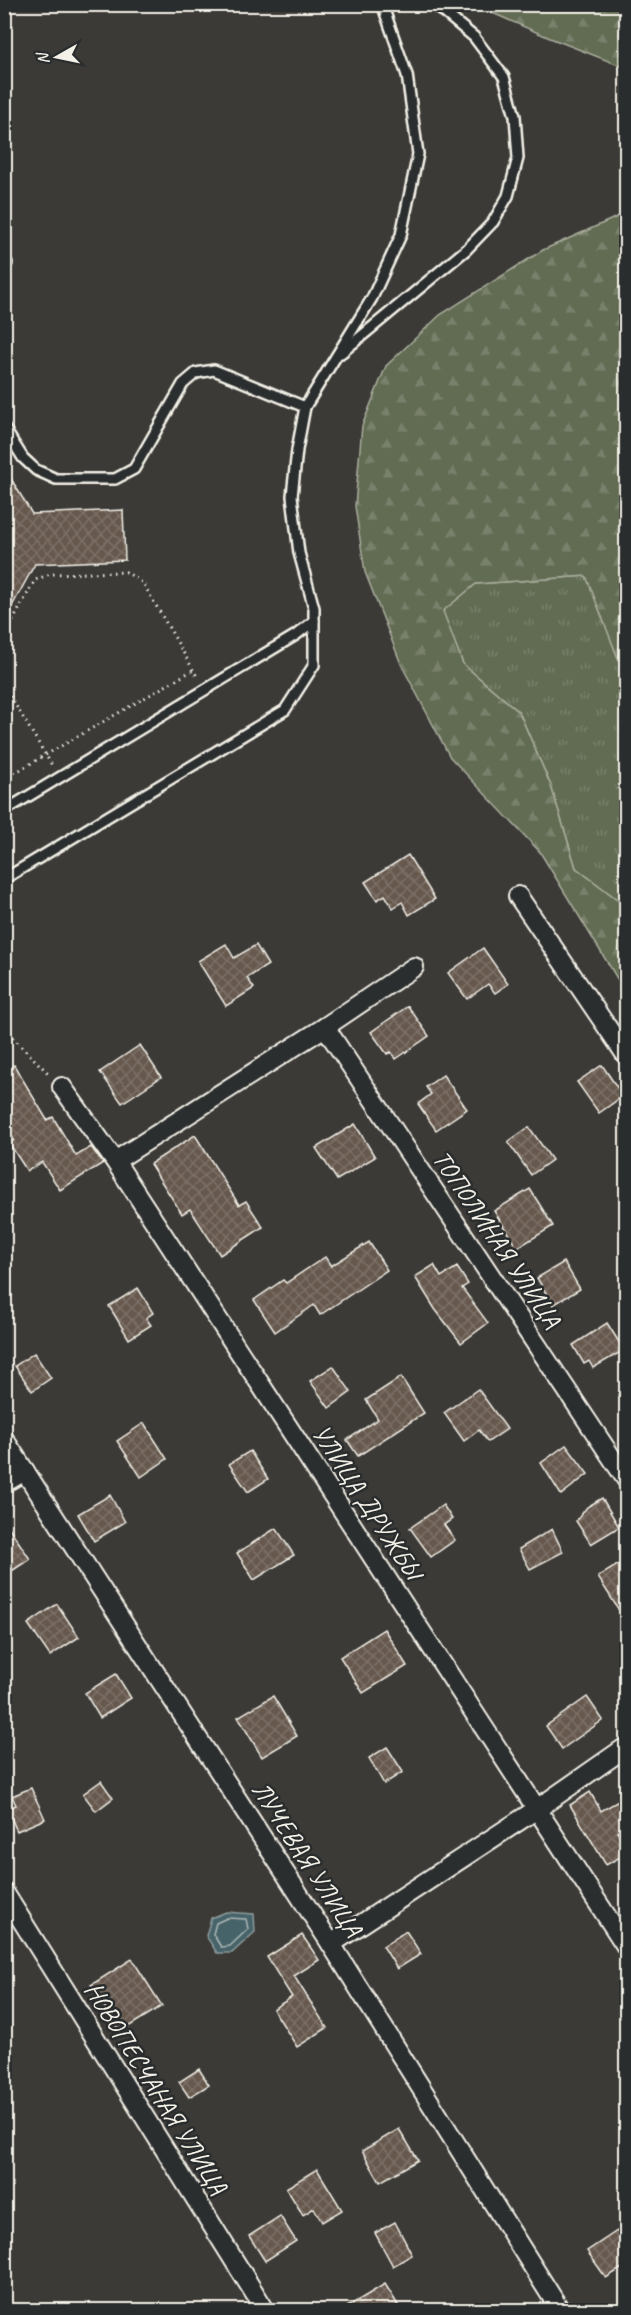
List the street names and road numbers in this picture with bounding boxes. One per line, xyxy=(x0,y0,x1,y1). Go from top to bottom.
street label: ТОПОЛИНАЯ УЛИЦА xyxy=(425,1144,569,1335)
street label: УЛИЦА ДРУЖБЫ xyxy=(305,1418,432,1590)
street label: ЛУЧЕВАЯ УЛИЦА xyxy=(245,1775,371,1944)
street label: НОВОПЕСЧАНАЯ УЛИЦА xyxy=(77,1975,235,2201)

